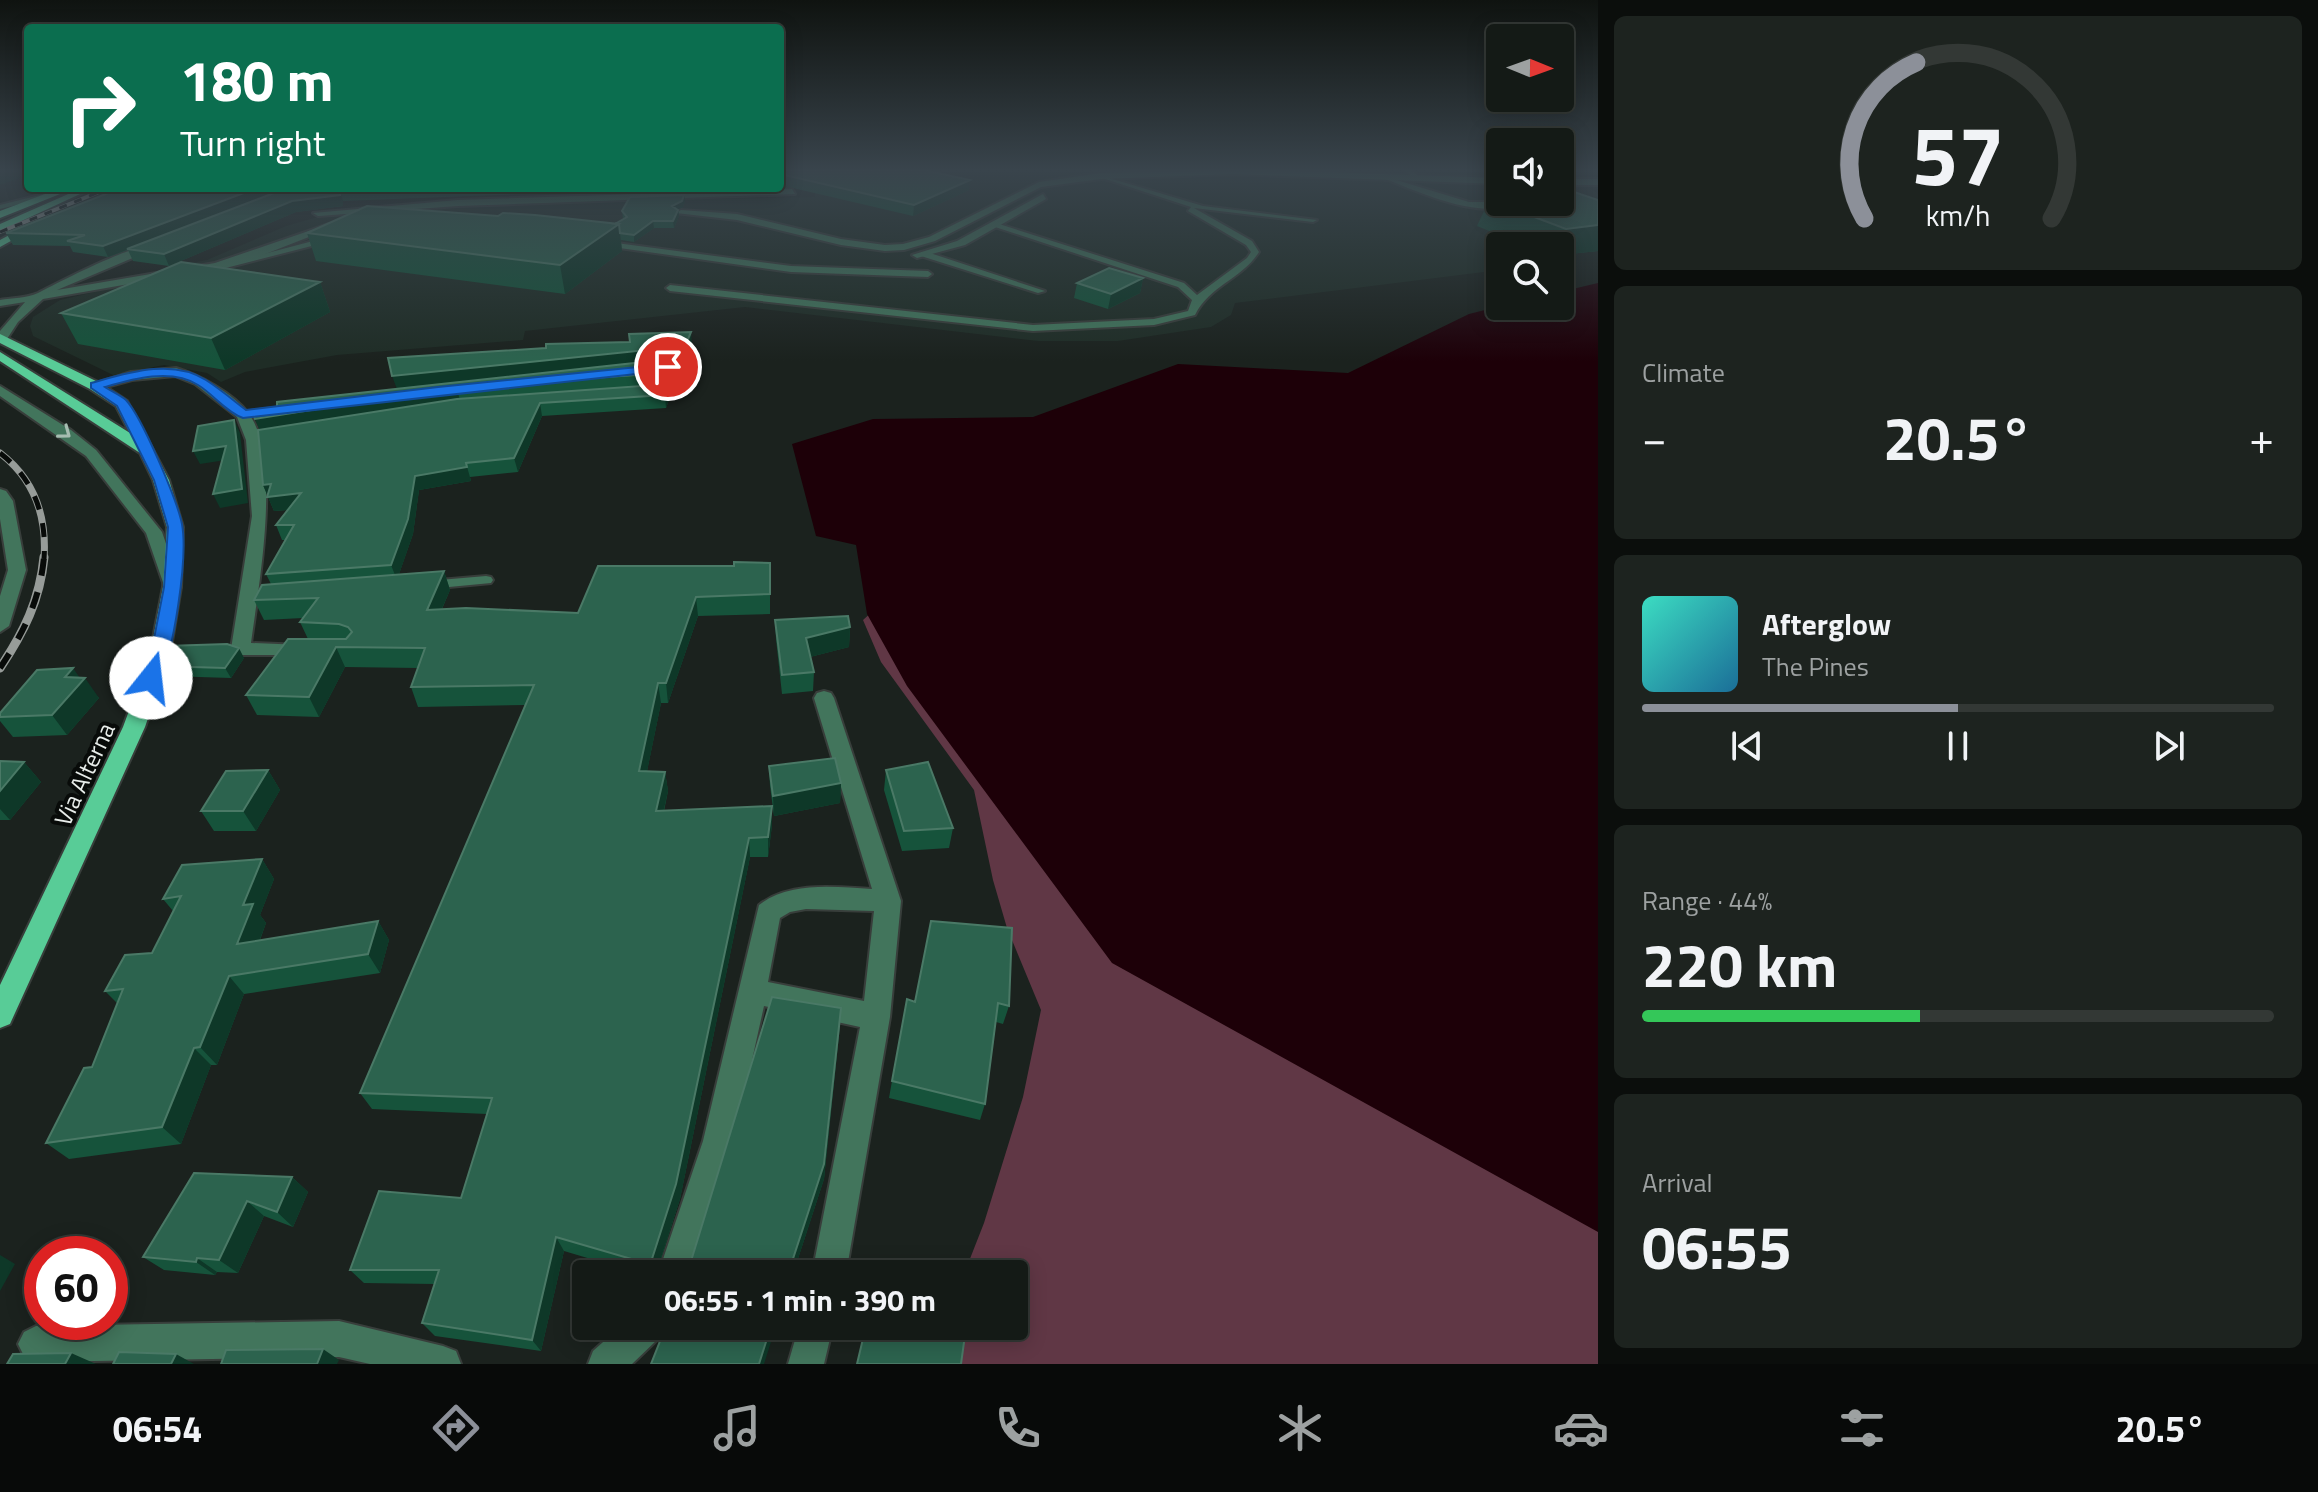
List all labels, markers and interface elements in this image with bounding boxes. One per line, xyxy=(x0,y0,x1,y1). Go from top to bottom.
north arrow xyxy=(1486,24,1574,112)
map controls xyxy=(1486,24,1574,320)
text: 180 m xyxy=(180,38,333,123)
icon: right xyxy=(48,56,152,160)
text: 57 xyxy=(1911,90,2005,216)
text: Turn right xyxy=(180,115,325,170)
button: sound xyxy=(1486,128,1574,216)
text: km/h xyxy=(1926,194,1990,237)
button: search xyxy=(1486,232,1574,320)
pin xyxy=(634,333,702,401)
icon: arrive xyxy=(646,345,690,389)
text: Climate xyxy=(1642,353,1725,392)
text: 20.5° xyxy=(1883,392,2033,483)
text: − xyxy=(1642,404,1667,471)
text: + xyxy=(2249,404,2274,471)
one-way arrow xyxy=(56,423,71,437)
text: Afterglow xyxy=(1762,601,1891,647)
position arrow xyxy=(109,636,193,720)
text: The Pines xyxy=(1762,647,1869,686)
street label: Via Alterna xyxy=(44,716,124,832)
icon: previous xyxy=(1725,724,1769,768)
icon: pause xyxy=(1936,724,1980,768)
icon: next xyxy=(2147,724,2191,768)
text: Range · 44% xyxy=(1642,881,1772,920)
text: 220 km xyxy=(1642,919,1837,1010)
text: Arrival xyxy=(1642,1163,1713,1202)
text: 06:55 xyxy=(1642,1201,1792,1292)
speed limit sign: 60 xyxy=(24,1236,128,1340)
text: 06:55 · 1 min · 390 m xyxy=(664,1277,936,1323)
icon: directions xyxy=(428,1400,484,1456)
icon: music xyxy=(709,1400,765,1456)
icon: phone xyxy=(990,1400,1046,1456)
icon: climate xyxy=(1272,1400,1328,1456)
icon: car xyxy=(1553,1400,1609,1456)
icon: filters xyxy=(1834,1400,1890,1456)
text: 06:54 xyxy=(113,1401,203,1456)
text: 20.5° xyxy=(2115,1401,2205,1456)

